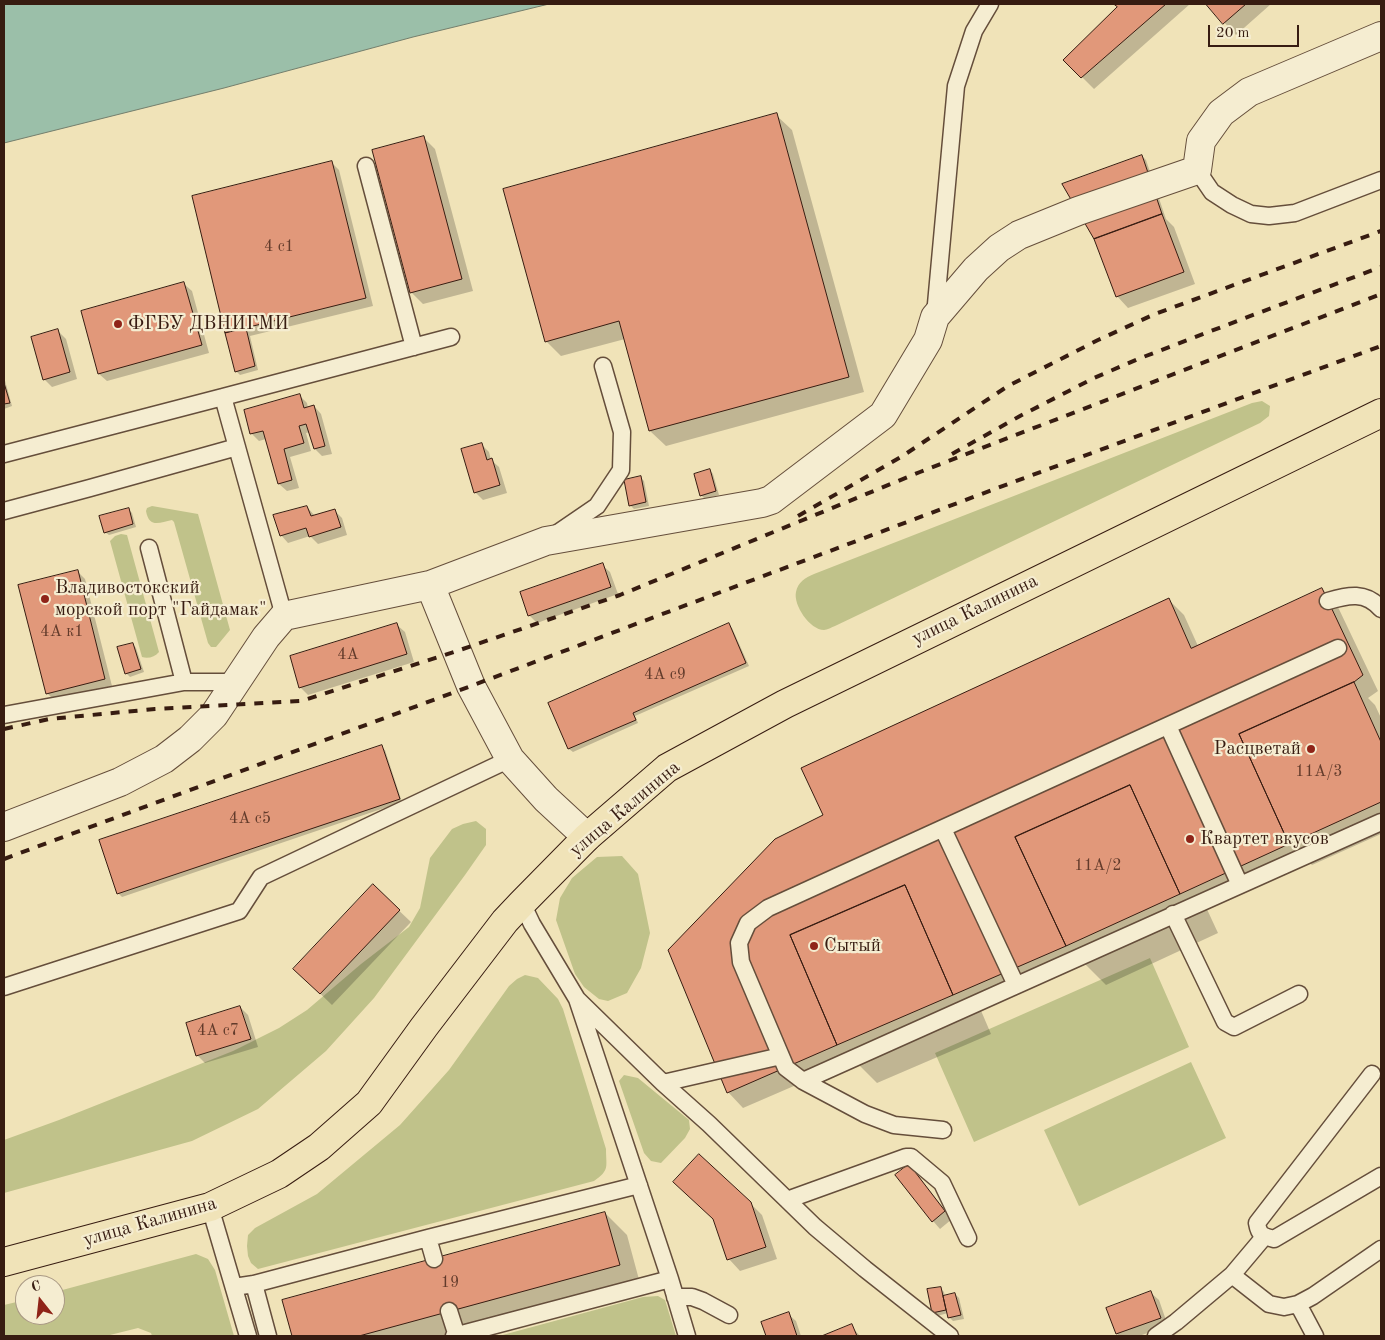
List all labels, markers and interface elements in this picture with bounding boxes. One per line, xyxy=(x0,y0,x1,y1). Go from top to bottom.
scale bar xyxy=(1210,15,1301,47)
text: 20 m xyxy=(1216,26,1250,41)
house number: 4 с1 xyxy=(264,237,294,257)
place label: ФГБУ ДВНИГМИ xyxy=(128,313,289,335)
marker: ФГБУ ДВНИГМИ xyxy=(112,318,124,330)
street label: улица Калинина xyxy=(908,570,1042,650)
place label: Владивостокский морской порт "Гайдамак" xyxy=(55,577,266,621)
marker: Владивостокский морской порт "Гайдамак" xyxy=(39,593,51,605)
house number: 4А к1 xyxy=(40,622,84,642)
house number: 4А xyxy=(337,645,359,665)
house number: 4А с9 xyxy=(644,665,686,685)
place label: Расцветай xyxy=(1214,738,1301,760)
marker: Расцветай xyxy=(1305,743,1317,755)
street label: улица Калинина xyxy=(565,756,685,862)
house number: 11А/3 xyxy=(1295,762,1343,782)
house number: 4А с5 xyxy=(229,809,271,829)
place label: Квартет вкусов xyxy=(1200,828,1329,850)
marker: Квартет вкусов xyxy=(1184,833,1196,845)
house number: 11А/2 xyxy=(1074,856,1122,876)
place label: Сытый xyxy=(824,935,881,957)
marker: Сытый xyxy=(808,940,820,952)
house number: 4А с7 xyxy=(197,1021,239,1041)
street label: улица Калинина xyxy=(81,1192,219,1252)
house number: 19 xyxy=(441,1273,459,1293)
north arrow xyxy=(15,1275,65,1325)
text: С xyxy=(30,1279,43,1295)

